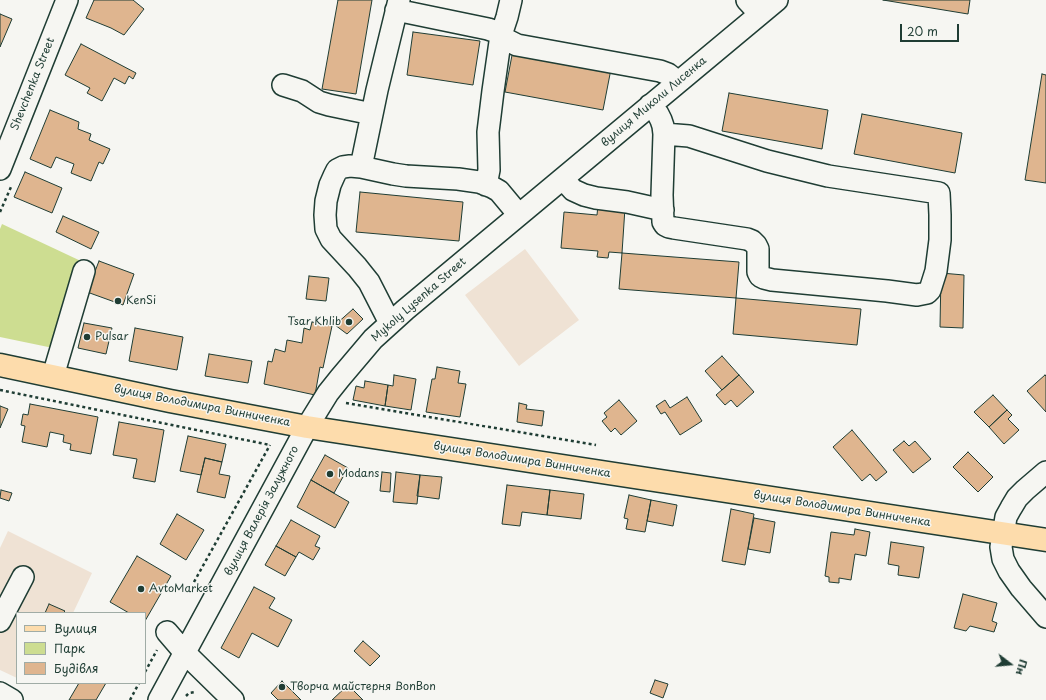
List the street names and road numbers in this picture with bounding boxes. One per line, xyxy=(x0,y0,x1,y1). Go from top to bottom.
street label: Shevchenka Street xyxy=(8,36,58,132)
street label: вулиця Миколи Лисенка xyxy=(599,54,709,150)
street label: Mykoly Lysenka Street xyxy=(369,255,469,345)
street label: вулиця Володимира Винниченка xyxy=(113,382,291,430)
street label: вулиця Володимира Винниченка xyxy=(432,439,612,481)
street label: вулиця Валерія Залужного xyxy=(222,444,302,578)
street label: вулиця Володимира Винниченка xyxy=(752,488,932,530)

